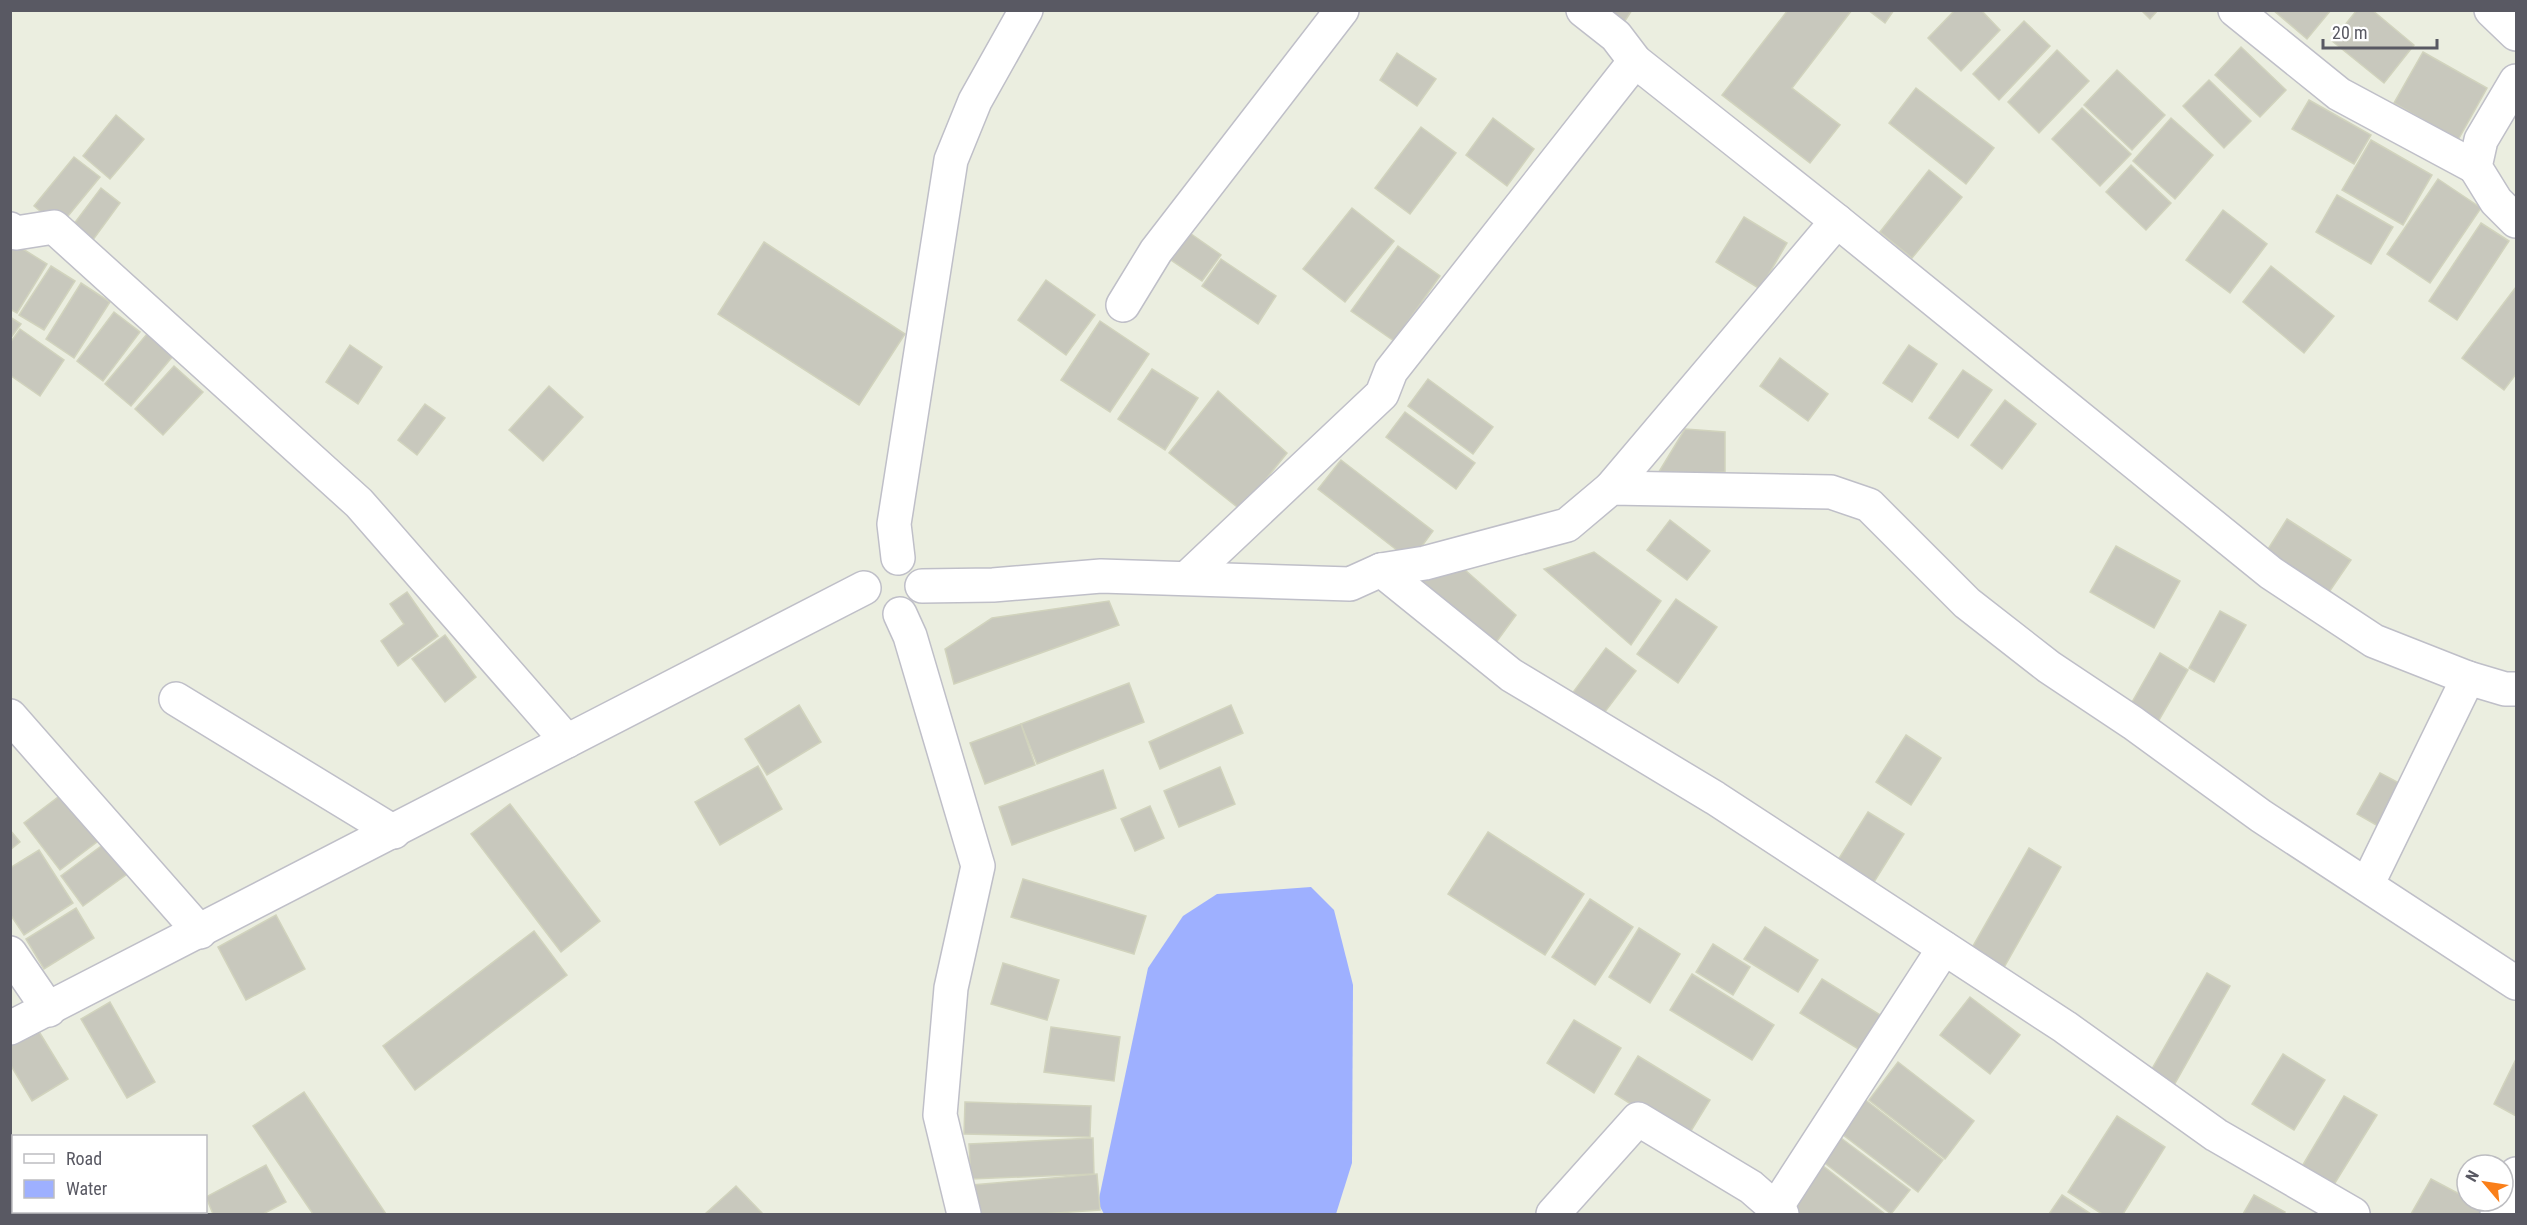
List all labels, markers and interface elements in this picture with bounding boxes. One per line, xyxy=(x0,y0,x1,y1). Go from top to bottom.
scale bar xyxy=(2323,12,2437,50)
text: 20 m xyxy=(2332,22,2367,43)
legend xyxy=(12,1135,207,1213)
text: Road xyxy=(66,1148,102,1169)
north arrow xyxy=(2455,1153,2515,1213)
text: N xyxy=(2462,1167,2483,1185)
text: Water xyxy=(66,1178,108,1199)

